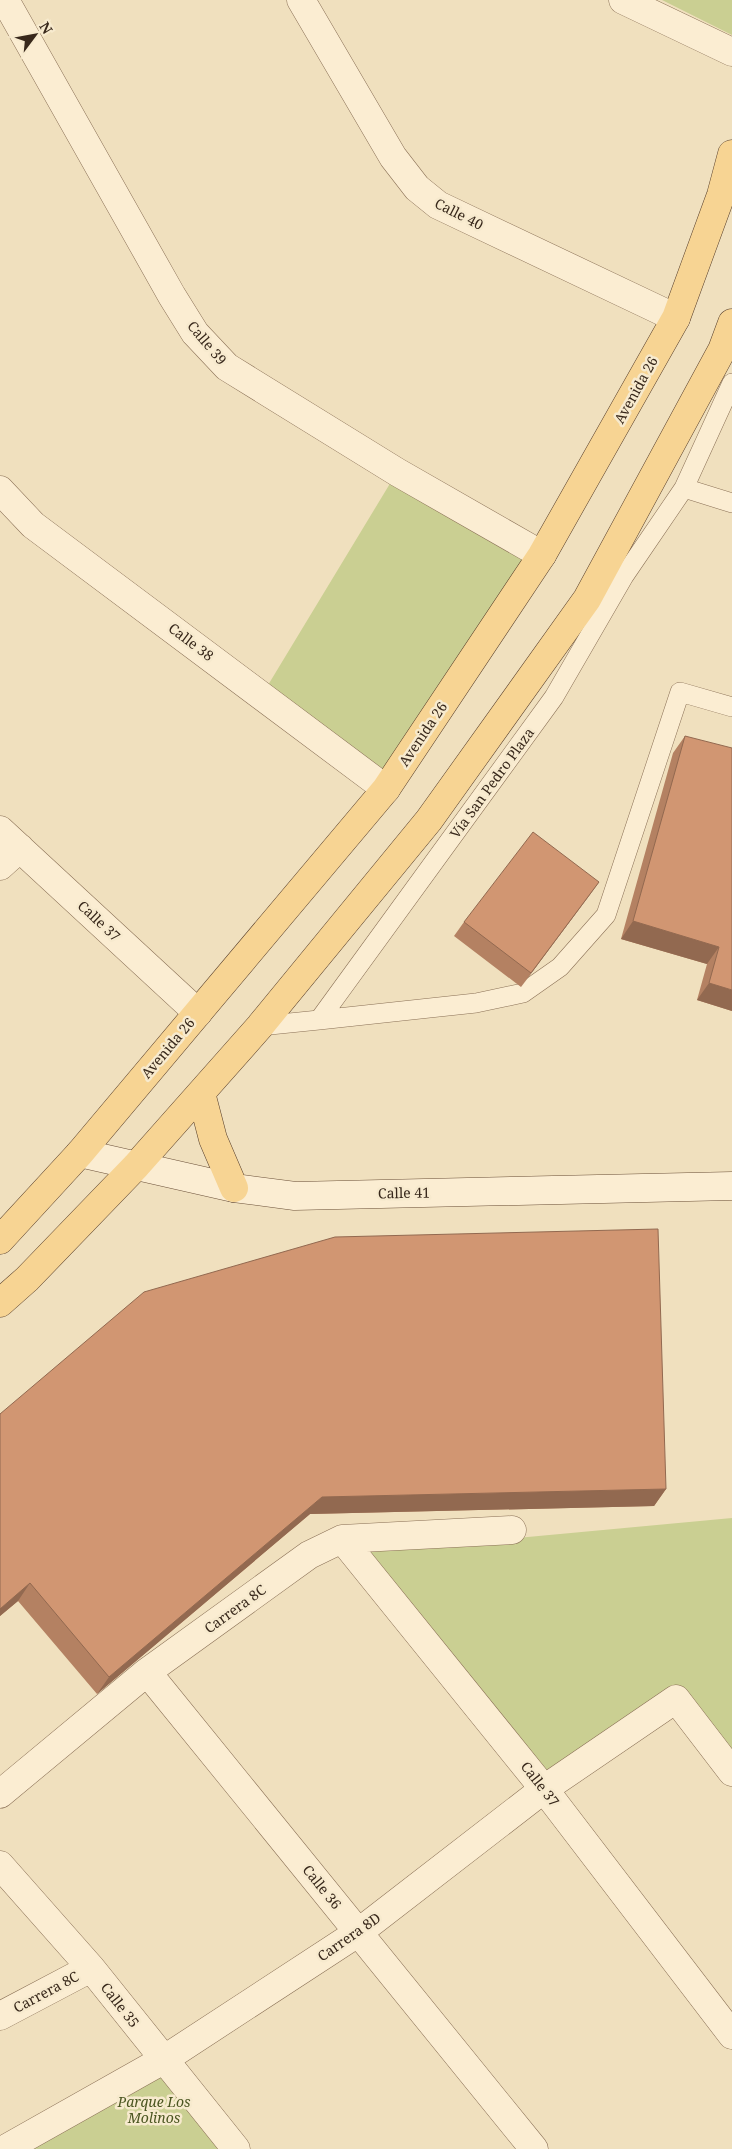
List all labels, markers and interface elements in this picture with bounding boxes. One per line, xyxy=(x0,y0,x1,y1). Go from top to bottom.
north arrow xyxy=(10,10,60,60)
text: N xyxy=(35,18,57,38)
street label: Calle 40 xyxy=(432,193,487,234)
street label: Calle 39 xyxy=(183,317,231,369)
street label: Avenida 26 xyxy=(609,353,662,427)
street label: Calle 38 xyxy=(165,618,218,665)
street label: Avenida 26 xyxy=(394,698,451,770)
street label: Vía San Pedro Plaza xyxy=(445,724,538,842)
street label: Calle 37 xyxy=(74,896,125,945)
street label: Avenida 26 xyxy=(137,1013,199,1082)
street label: Calle 41 xyxy=(378,1183,430,1202)
street label: Carrera 8C xyxy=(200,1580,270,1637)
street label: Calle 37 xyxy=(517,1757,564,1810)
street label: Calle 36 xyxy=(299,1861,346,1913)
street label: Carrera 8D xyxy=(313,1908,384,1965)
street label: Carrera 8C xyxy=(10,1966,82,2017)
street label: Calle 35 xyxy=(97,1978,144,2031)
park label: Parque Los Molinos xyxy=(116,2092,191,2127)

